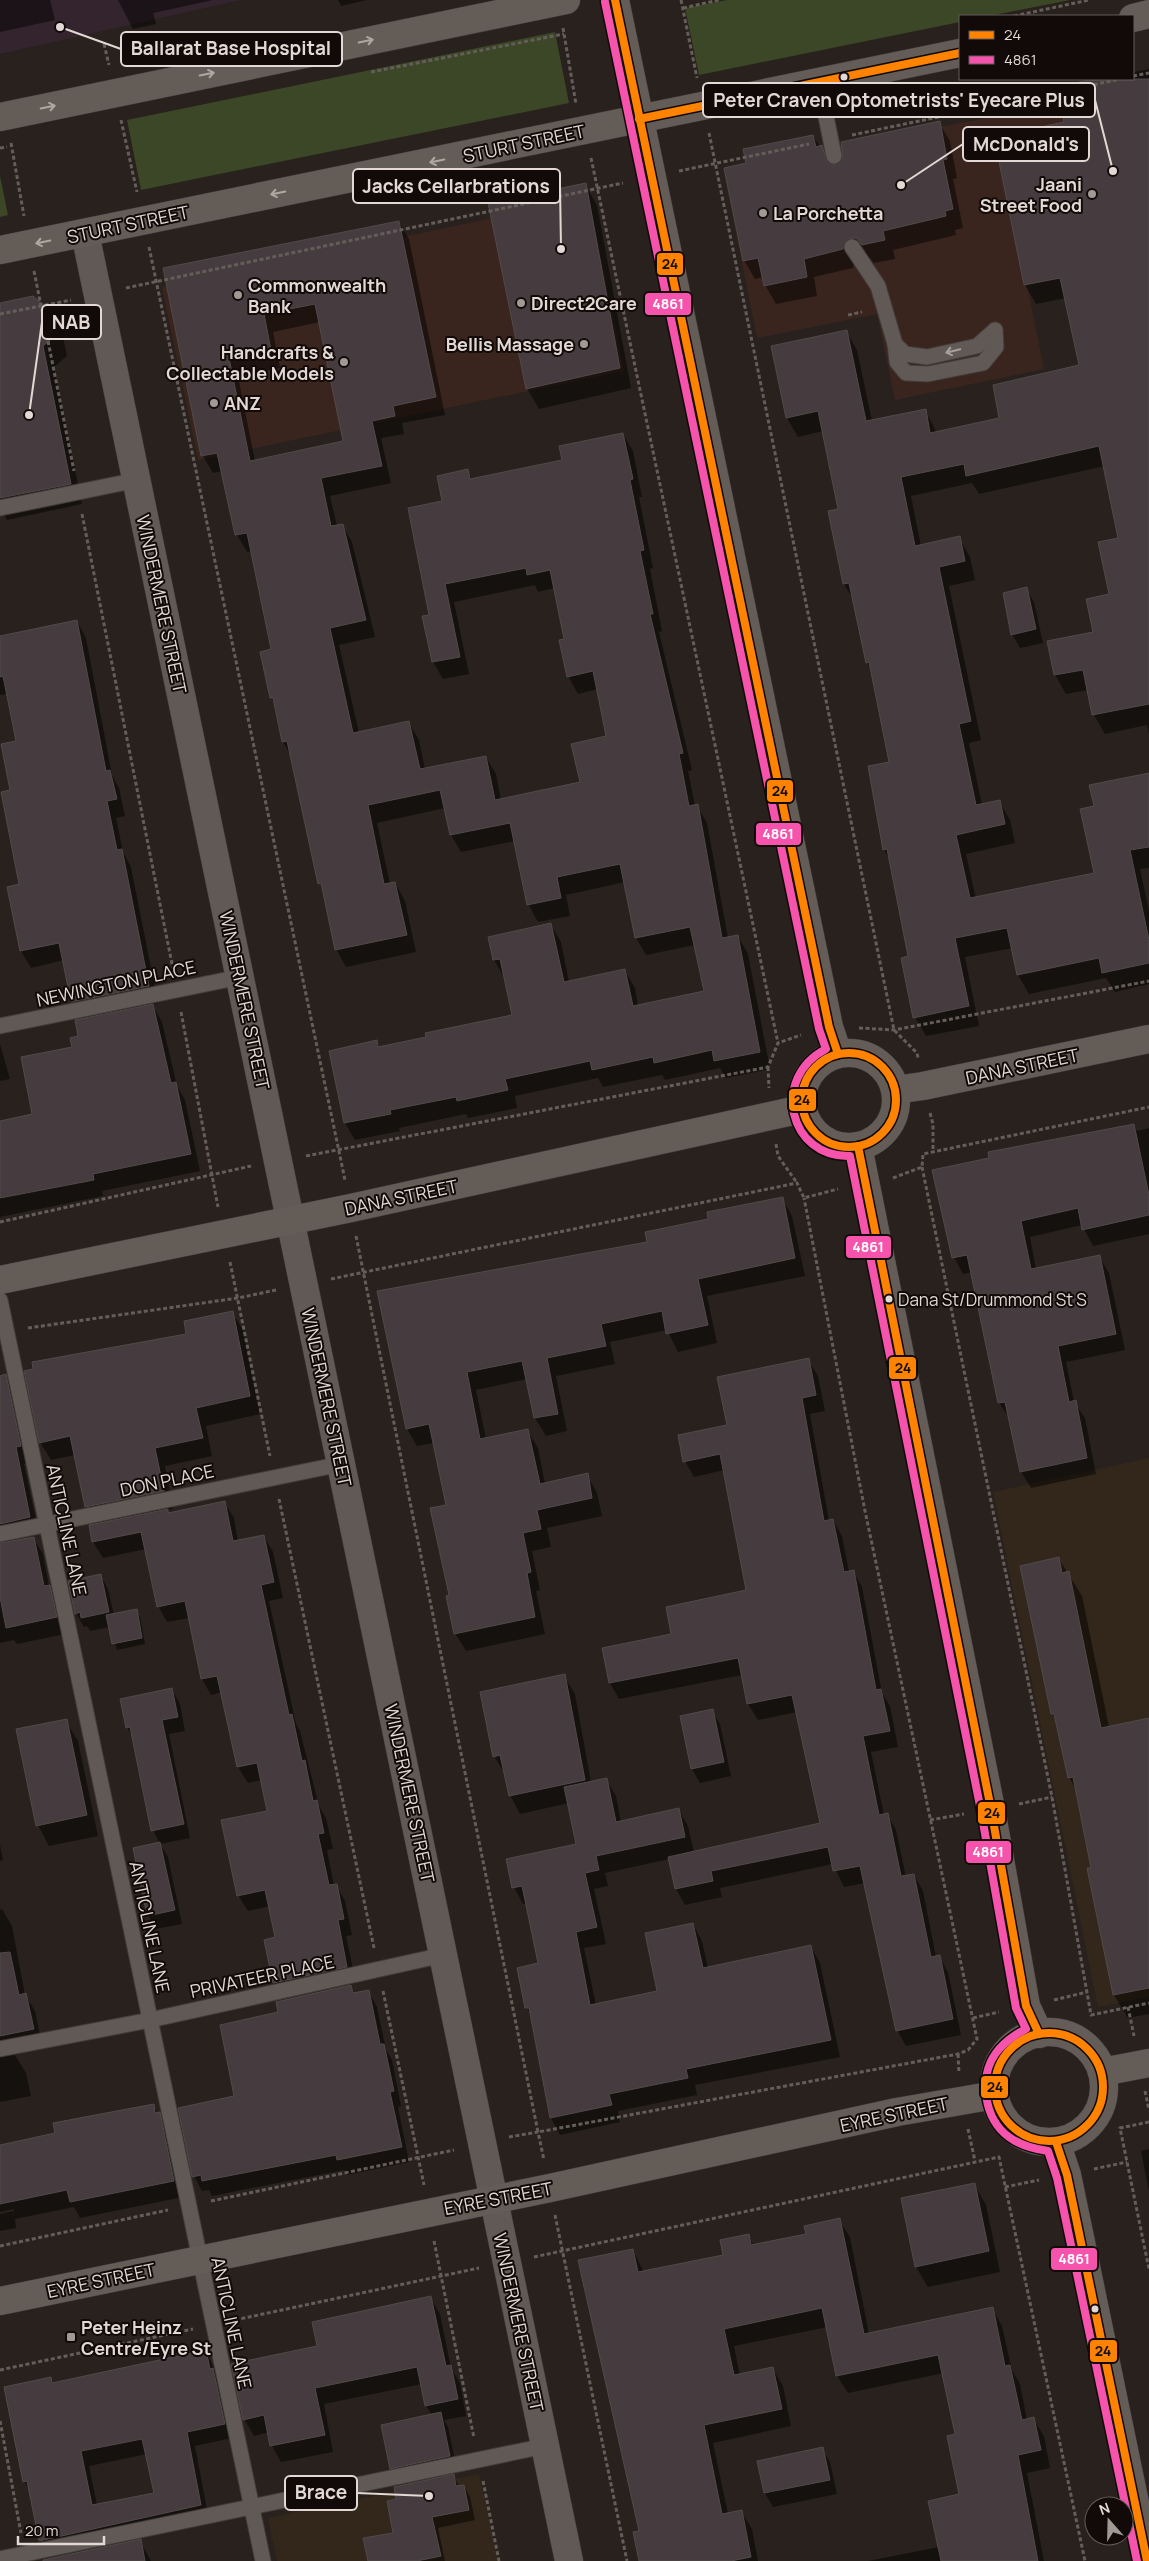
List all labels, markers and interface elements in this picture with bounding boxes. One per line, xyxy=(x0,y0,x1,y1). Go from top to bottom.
legend xyxy=(959,15,1134,80)
text: 24 xyxy=(1004,24,1021,45)
callout: Ballarat Base Hospital xyxy=(121,32,342,66)
text: Ballarat Base Hospital xyxy=(131,35,331,61)
one-way arrow xyxy=(358,36,374,45)
text: 4861 xyxy=(1004,49,1036,70)
one-way arrow xyxy=(198,68,214,78)
unlabelled marker xyxy=(839,72,849,82)
callout: Peter Craven Optometrists' Eyecare Plus xyxy=(703,83,1095,117)
text: Peter Craven Optometrists' Eyecare Plus xyxy=(713,87,1085,113)
one-way arrow xyxy=(39,101,55,111)
street label: STURT STREET xyxy=(461,118,587,168)
callout: McDonald's xyxy=(963,127,1089,161)
text: McDonald's xyxy=(973,131,1079,157)
one-way arrow xyxy=(430,156,446,166)
callout: Jacks Cellarbrations xyxy=(353,169,560,203)
place label: Jaani Street Food xyxy=(980,172,1082,217)
text: Jacks Cellarbrations xyxy=(362,173,550,199)
marker: Jaani Street Food xyxy=(1086,188,1098,200)
one-way arrow xyxy=(270,189,286,199)
street label: STURT STREET xyxy=(65,199,191,249)
place label: La Porchetta xyxy=(773,201,883,225)
marker: La Porchetta xyxy=(757,207,769,219)
one-way arrow xyxy=(35,237,51,247)
line badge: 24 xyxy=(656,252,684,276)
text: 24 xyxy=(662,254,678,273)
place label: Commonwealth Bank xyxy=(248,273,386,318)
marker: Commonwealth Bank xyxy=(232,289,244,301)
place label: Direct2Care xyxy=(531,291,637,315)
line badge: 4861 xyxy=(644,292,692,316)
text: 4861 xyxy=(652,294,684,313)
marker: Direct2Care xyxy=(515,297,527,309)
callout: NAB xyxy=(42,305,101,339)
text: NAB xyxy=(52,309,90,335)
place label: Bellis Massage xyxy=(446,332,574,356)
marker: Bellis Massage xyxy=(578,338,590,350)
place label: Handcrafts & Collectable Models xyxy=(166,340,334,385)
one-way arrow xyxy=(946,347,962,356)
marker: Handcrafts & Collectable Models xyxy=(338,356,350,368)
place label: ANZ xyxy=(224,391,261,415)
marker: ANZ xyxy=(208,397,220,409)
street label: WINDERMERE STREET xyxy=(131,512,193,696)
line badge: 24 xyxy=(766,779,794,803)
text: 24 xyxy=(772,781,788,800)
line badge: 4861 xyxy=(755,822,802,846)
text: 4861 xyxy=(762,824,794,843)
street label: WINDERMERE STREET xyxy=(214,908,276,1092)
street label: NEWINGTON PLACE xyxy=(34,954,198,1012)
street label: DANA STREET xyxy=(963,1042,1081,1090)
line badge: 24 xyxy=(788,1088,817,1112)
text: 24 xyxy=(794,1090,810,1109)
street label: DANA STREET xyxy=(342,1173,460,1221)
line badge: 4861 xyxy=(845,1235,892,1259)
text: 4861 xyxy=(852,1237,884,1256)
place label: Dana St/Drummond St S xyxy=(898,1288,1087,1311)
marker: Dana St/Drummond St S xyxy=(884,1294,894,1304)
street label: WINDERMERE STREET xyxy=(296,1305,358,1489)
line badge: 24 xyxy=(888,1356,917,1380)
text: 24 xyxy=(895,1358,911,1377)
street label: DON PLACE xyxy=(118,1458,216,1502)
street label: ANTICLINE LANE xyxy=(41,1462,93,1598)
street label: WINDERMERE STREET xyxy=(379,1701,441,1885)
line badge: 24 xyxy=(977,1801,1006,1825)
text: 24 xyxy=(984,1803,1000,1822)
line badge: 4861 xyxy=(965,1840,1012,1864)
text: 4861 xyxy=(972,1842,1004,1861)
street label: ANTICLINE LANE xyxy=(124,1859,176,1995)
street label: PRIVATEER PLACE xyxy=(188,1949,336,2003)
line badge: 24 xyxy=(980,2075,1009,2099)
text: 24 xyxy=(987,2077,1003,2096)
street label: EYRE STREET xyxy=(838,2091,951,2137)
street label: EYRE STREET xyxy=(442,2176,554,2220)
street label: WINDERMERE STREET xyxy=(488,2230,550,2414)
line badge: 4861 xyxy=(1050,2247,1098,2271)
text: 4861 xyxy=(1058,2249,1090,2268)
street label: ANTICLINE LANE xyxy=(206,2255,258,2391)
street label: EYRE STREET xyxy=(45,2257,158,2303)
unlabelled marker xyxy=(1090,2304,1100,2314)
place label: Peter Heinz Centre/Eyre St xyxy=(81,2315,211,2360)
marker: Peter Heinz Centre/Eyre St xyxy=(65,2331,77,2343)
line badge: 24 xyxy=(1089,2339,1118,2363)
text: 24 xyxy=(1095,2341,1111,2360)
callout: Brace xyxy=(285,2476,357,2510)
text: Brace xyxy=(295,2479,347,2505)
north arrow xyxy=(1084,2496,1134,2546)
text: N xyxy=(1096,2498,1112,2519)
scale bar xyxy=(18,2514,104,2546)
text: 20 m xyxy=(25,2520,58,2541)

